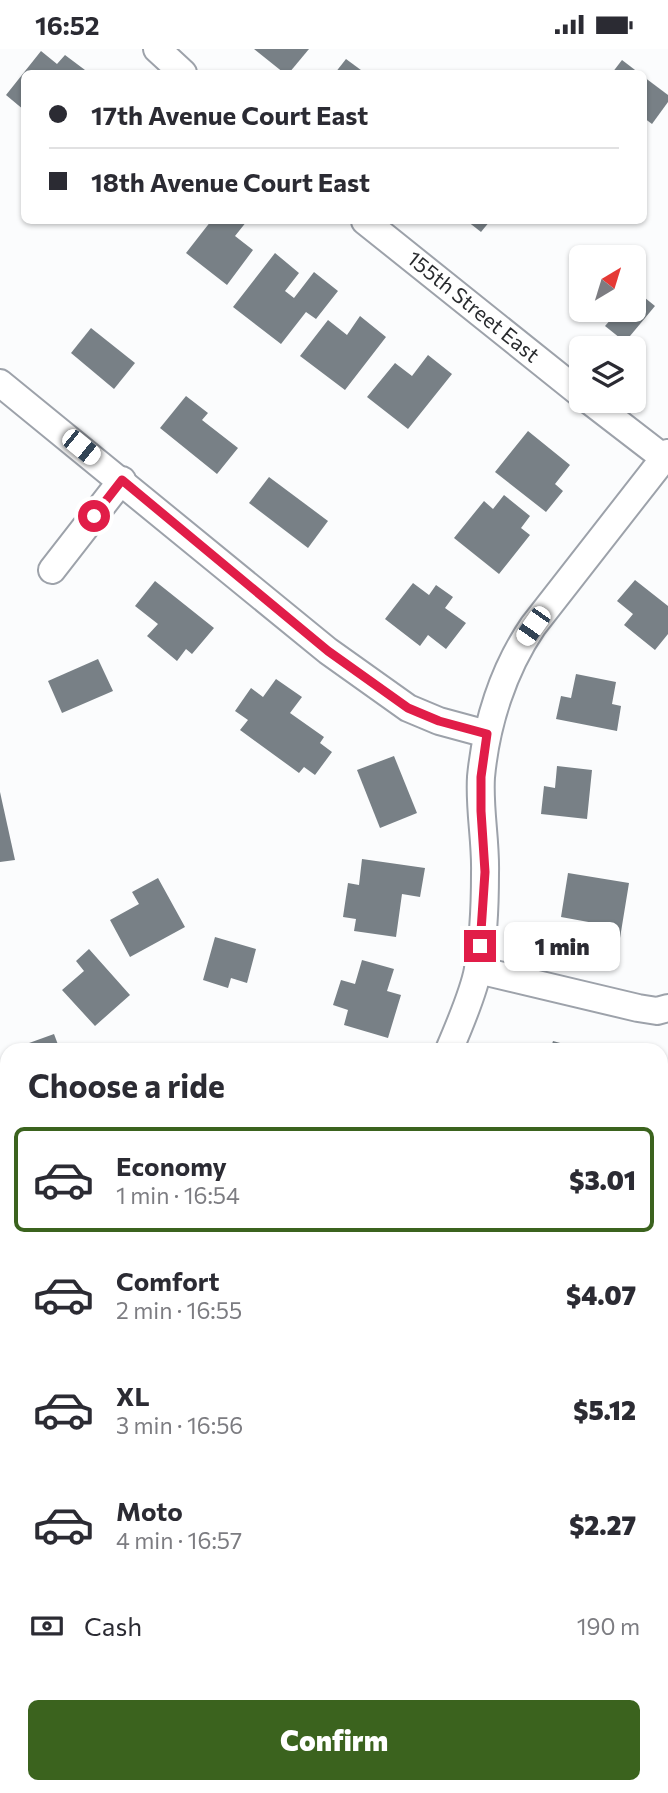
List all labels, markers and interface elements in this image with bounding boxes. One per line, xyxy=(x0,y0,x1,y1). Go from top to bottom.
text: 16:52 xyxy=(35,9,100,40)
text: 17th Avenue Court East xyxy=(91,99,368,130)
text: 18th Avenue Court East xyxy=(91,166,370,197)
street label: 155th Street East xyxy=(403,245,545,367)
north arrow xyxy=(569,245,646,322)
map controls xyxy=(569,245,646,413)
button: layers xyxy=(569,336,646,413)
car xyxy=(59,426,104,468)
route start xyxy=(78,500,110,532)
car xyxy=(513,603,554,649)
callout: 1 min xyxy=(504,921,620,971)
route end xyxy=(464,930,496,962)
text: 1 min xyxy=(534,932,590,960)
text: Choose a ride xyxy=(28,1065,225,1105)
icon: car xyxy=(32,1148,95,1211)
text: Economy xyxy=(116,1150,227,1181)
text: $3.01 xyxy=(569,1164,636,1195)
text: 1 min · 16:54 xyxy=(116,1181,240,1209)
icon: car xyxy=(32,1263,95,1326)
text: Comfort xyxy=(116,1265,219,1296)
text: $4.07 xyxy=(566,1279,636,1310)
text: 2 min · 16:55 xyxy=(116,1296,242,1324)
icon: car xyxy=(32,1378,95,1441)
text: XL xyxy=(116,1380,150,1411)
text: $5.12 xyxy=(573,1394,636,1425)
text: 3 min · 16:56 xyxy=(116,1411,243,1439)
icon: car xyxy=(32,1493,95,1556)
text: Moto xyxy=(116,1495,183,1526)
text: $2.27 xyxy=(569,1509,636,1540)
text: 4 min · 16:57 xyxy=(116,1526,242,1554)
icon: cash xyxy=(28,1607,66,1645)
text: Cash xyxy=(84,1610,142,1641)
text: 190 m xyxy=(577,1612,640,1640)
button: Confirm xyxy=(28,1700,640,1780)

